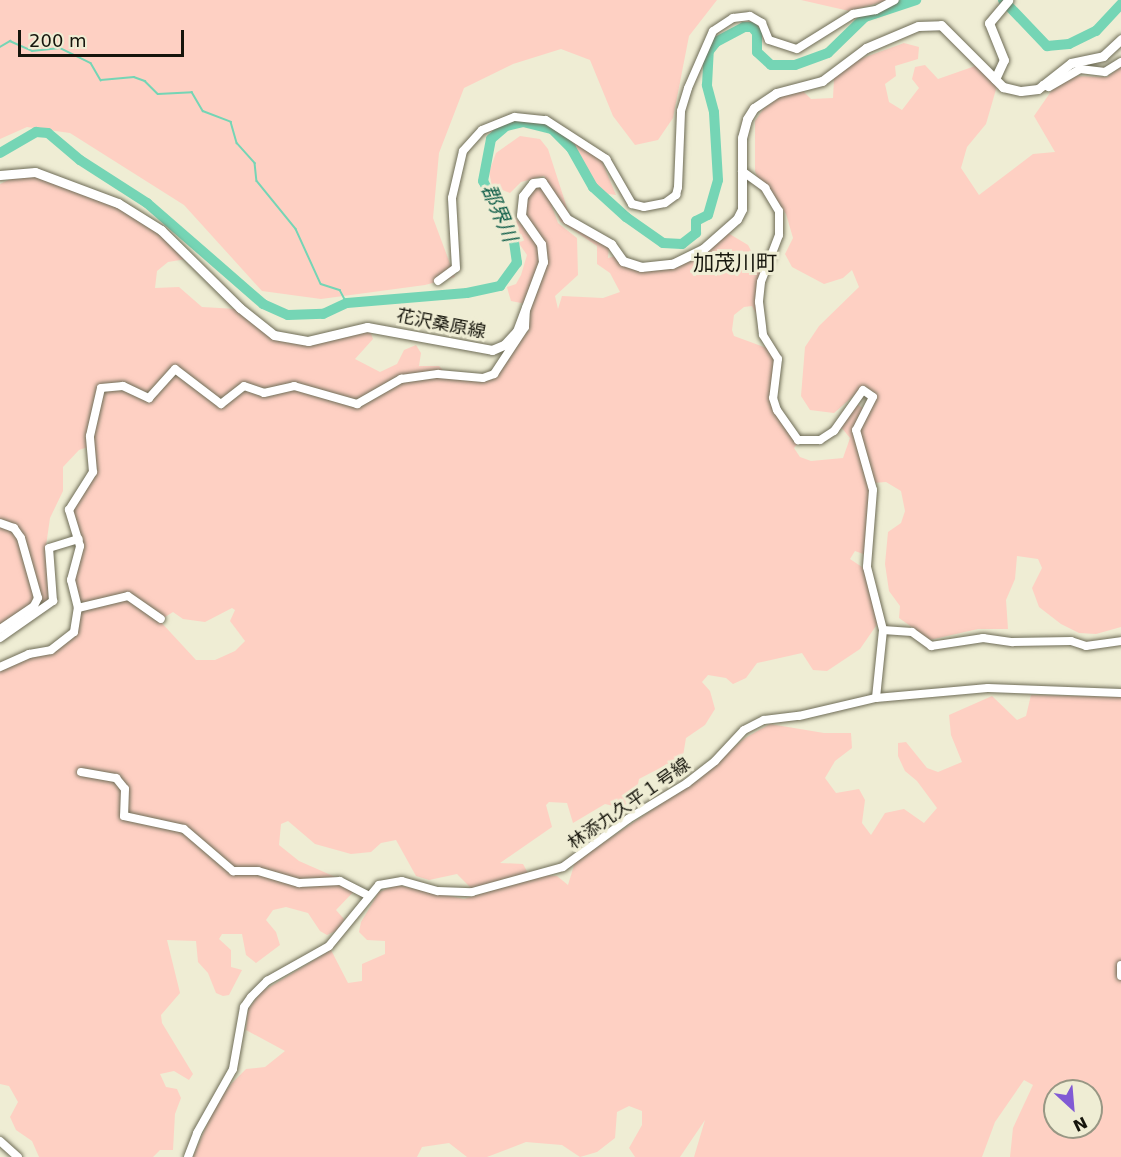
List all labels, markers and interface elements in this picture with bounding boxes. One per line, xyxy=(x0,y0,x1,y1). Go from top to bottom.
scale bar xyxy=(21,18,188,56)
text: 200 m xyxy=(29,30,87,51)
water label: 郡界川 xyxy=(476,181,522,245)
district label: 加茂川町 xyxy=(693,250,777,276)
street label: 花沢桑原線 xyxy=(395,305,487,343)
street label: 林添九久平１号線 xyxy=(564,754,694,854)
north arrow xyxy=(1043,1079,1103,1139)
text: N xyxy=(1070,1112,1090,1135)

